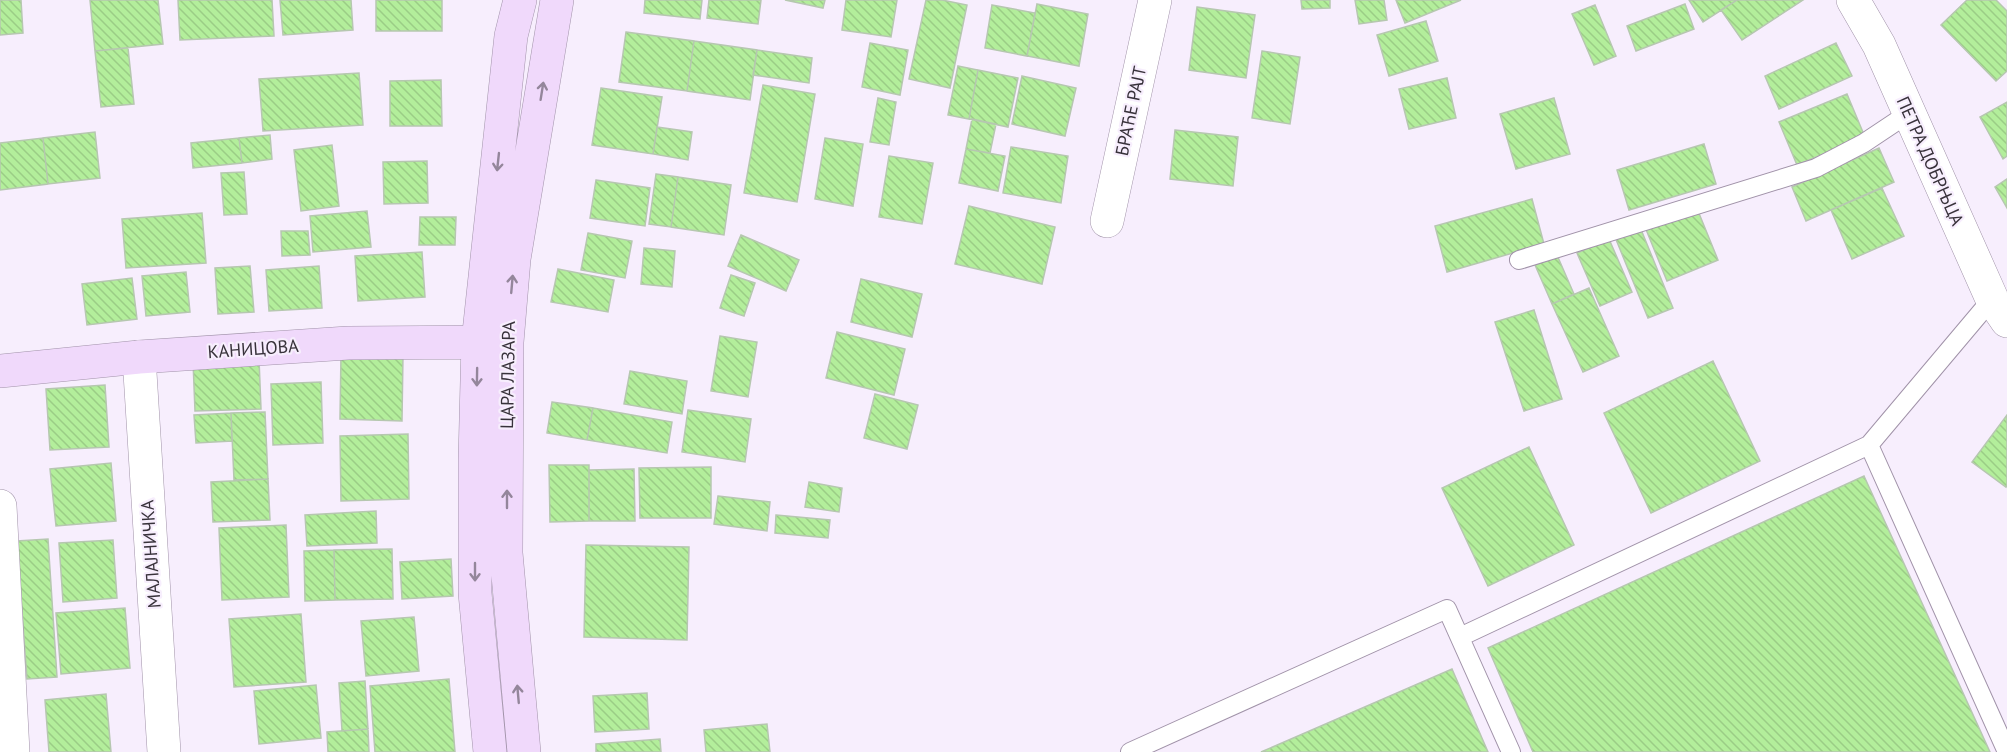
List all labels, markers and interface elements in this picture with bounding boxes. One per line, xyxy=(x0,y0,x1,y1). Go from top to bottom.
street label: БРАЋЕ РАЈТ xyxy=(1110,64,1151,158)
one-way arrow xyxy=(536,82,547,101)
street label: ПЕТРА ДОБРЊЦА xyxy=(1892,93,1969,229)
one-way arrow xyxy=(492,151,503,171)
one-way arrow xyxy=(507,274,518,294)
street label: ЦАРА ЛАЗАРА xyxy=(495,320,520,429)
street label: КАНИЦОВА xyxy=(207,334,300,363)
one-way arrow xyxy=(471,366,483,386)
one-way arrow xyxy=(501,490,513,510)
street label: МАЛАЈНИЧКА xyxy=(135,499,166,609)
one-way arrow xyxy=(469,561,481,581)
one-way arrow xyxy=(512,684,523,704)

